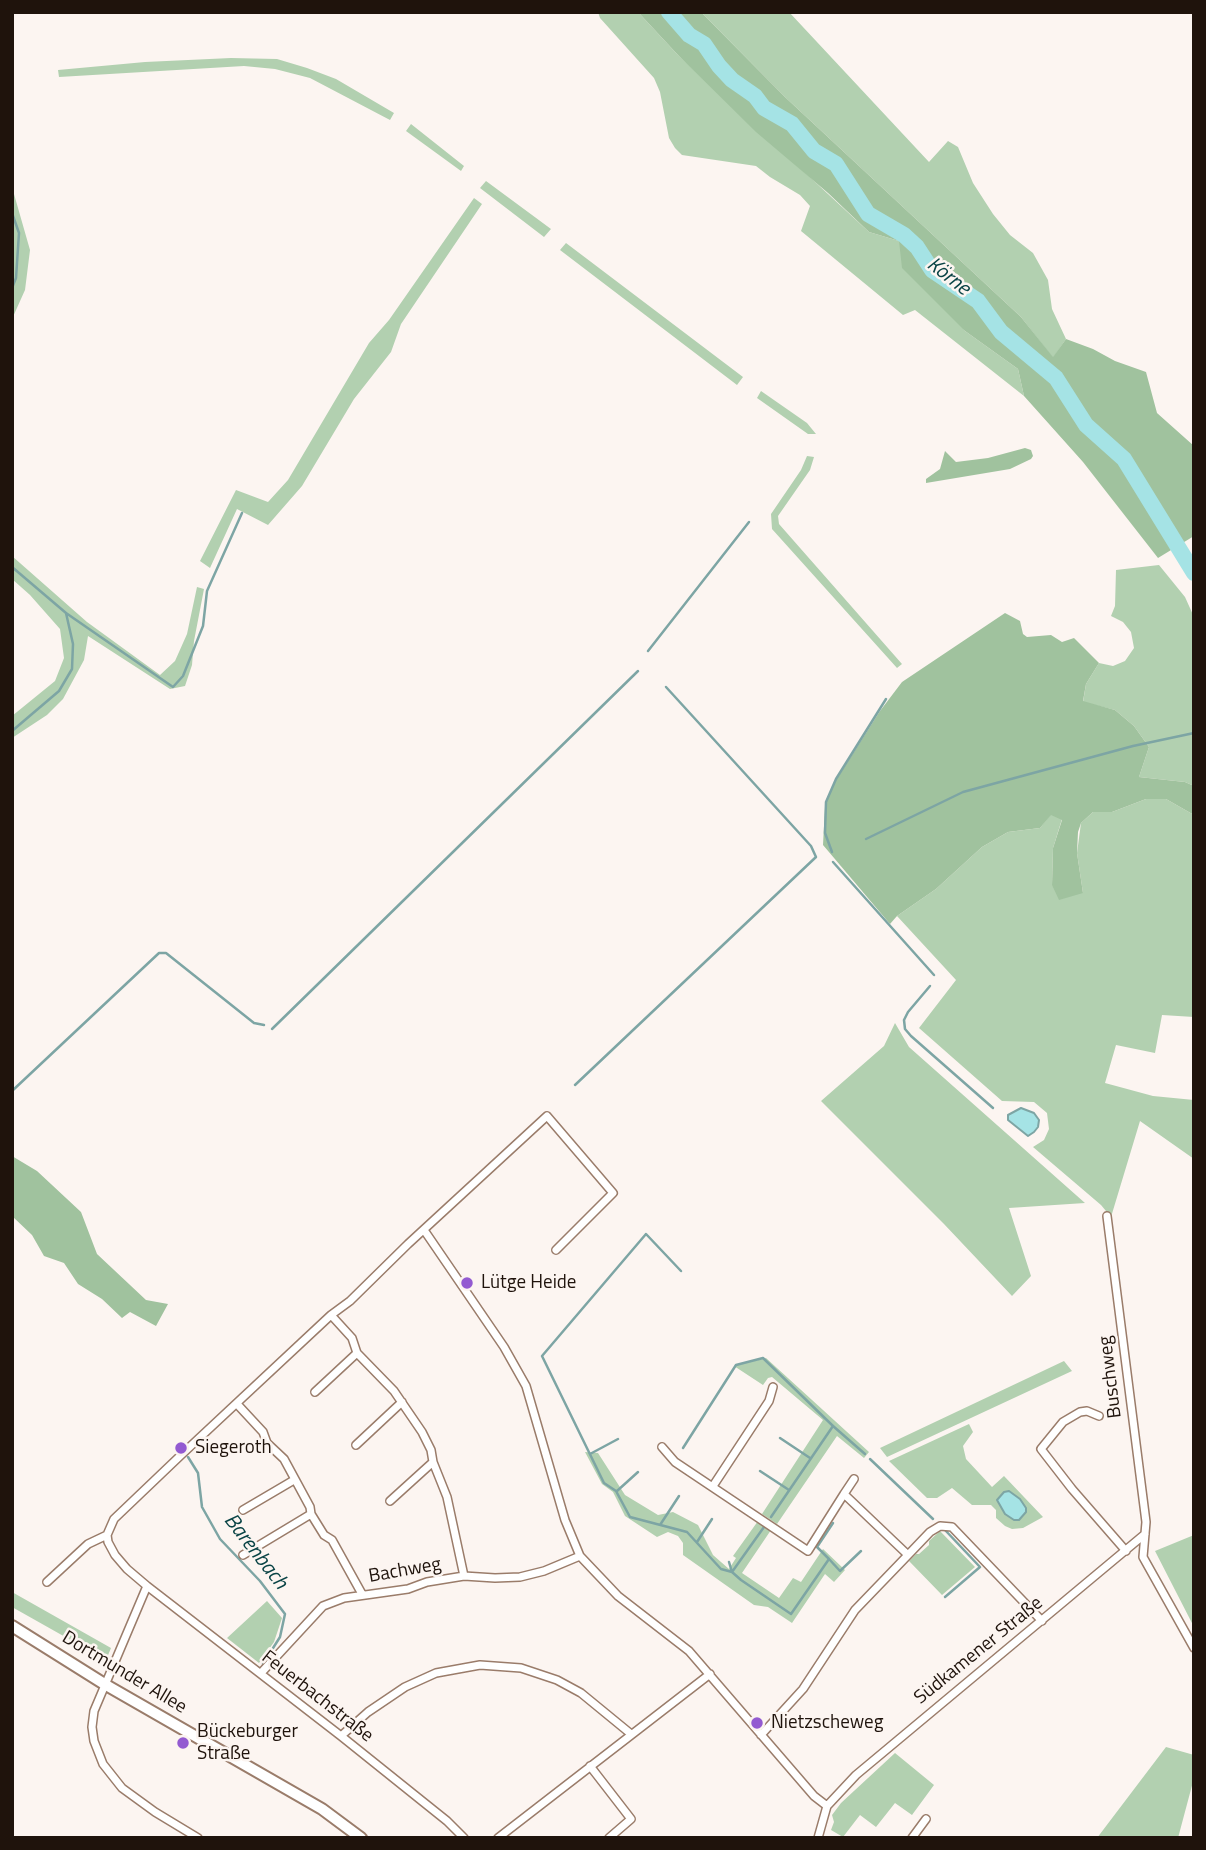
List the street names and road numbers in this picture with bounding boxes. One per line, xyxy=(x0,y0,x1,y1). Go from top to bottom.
street label: Buschweg xyxy=(1095,1335,1127,1419)
street label: Bachweg xyxy=(367,1553,443,1589)
street label: Südkamener Straße xyxy=(910,1592,1048,1710)
street label: Dortmunder Allee xyxy=(58,1627,190,1719)
street label: Feuerbachstraße xyxy=(257,1646,377,1748)

